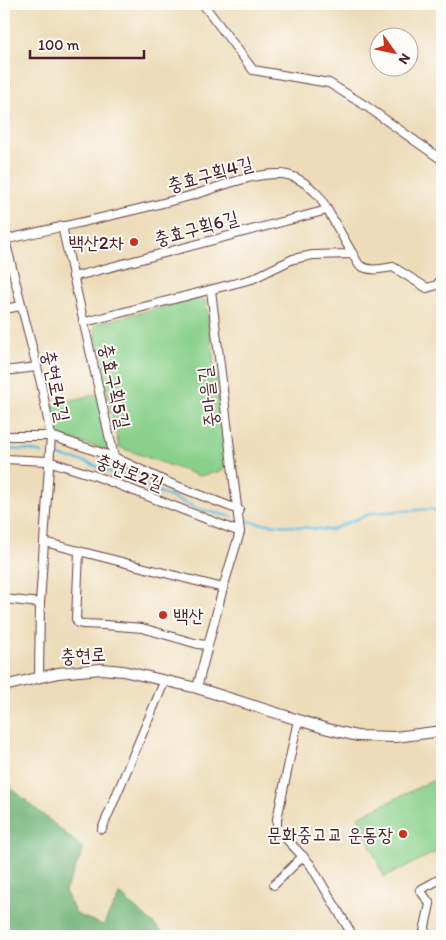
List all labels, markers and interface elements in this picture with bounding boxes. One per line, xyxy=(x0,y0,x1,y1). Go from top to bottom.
scale bar xyxy=(30,28,144,60)
north arrow xyxy=(368,28,418,78)
text: 100 m xyxy=(38,36,80,54)
text: N xyxy=(395,50,414,67)
street label: 충효구획4길 xyxy=(165,152,255,196)
street label: 충효구획6길 xyxy=(151,206,241,250)
place label: 백산2차 xyxy=(68,231,124,254)
marker: 백산2차 xyxy=(128,236,140,248)
street label: 충효구획5길 xyxy=(95,341,135,431)
street label: 충현로4길 xyxy=(37,348,75,424)
street label: 중마을길 xyxy=(193,365,223,429)
street label: 충현로2길 xyxy=(93,449,167,495)
place label: 백산 xyxy=(173,604,204,627)
marker: 백산 xyxy=(157,609,169,621)
street label: 충현로 xyxy=(59,642,107,668)
place label: 문화중고교 운동장 xyxy=(266,823,393,846)
marker: 문화중고교 운동장 xyxy=(397,828,409,840)

